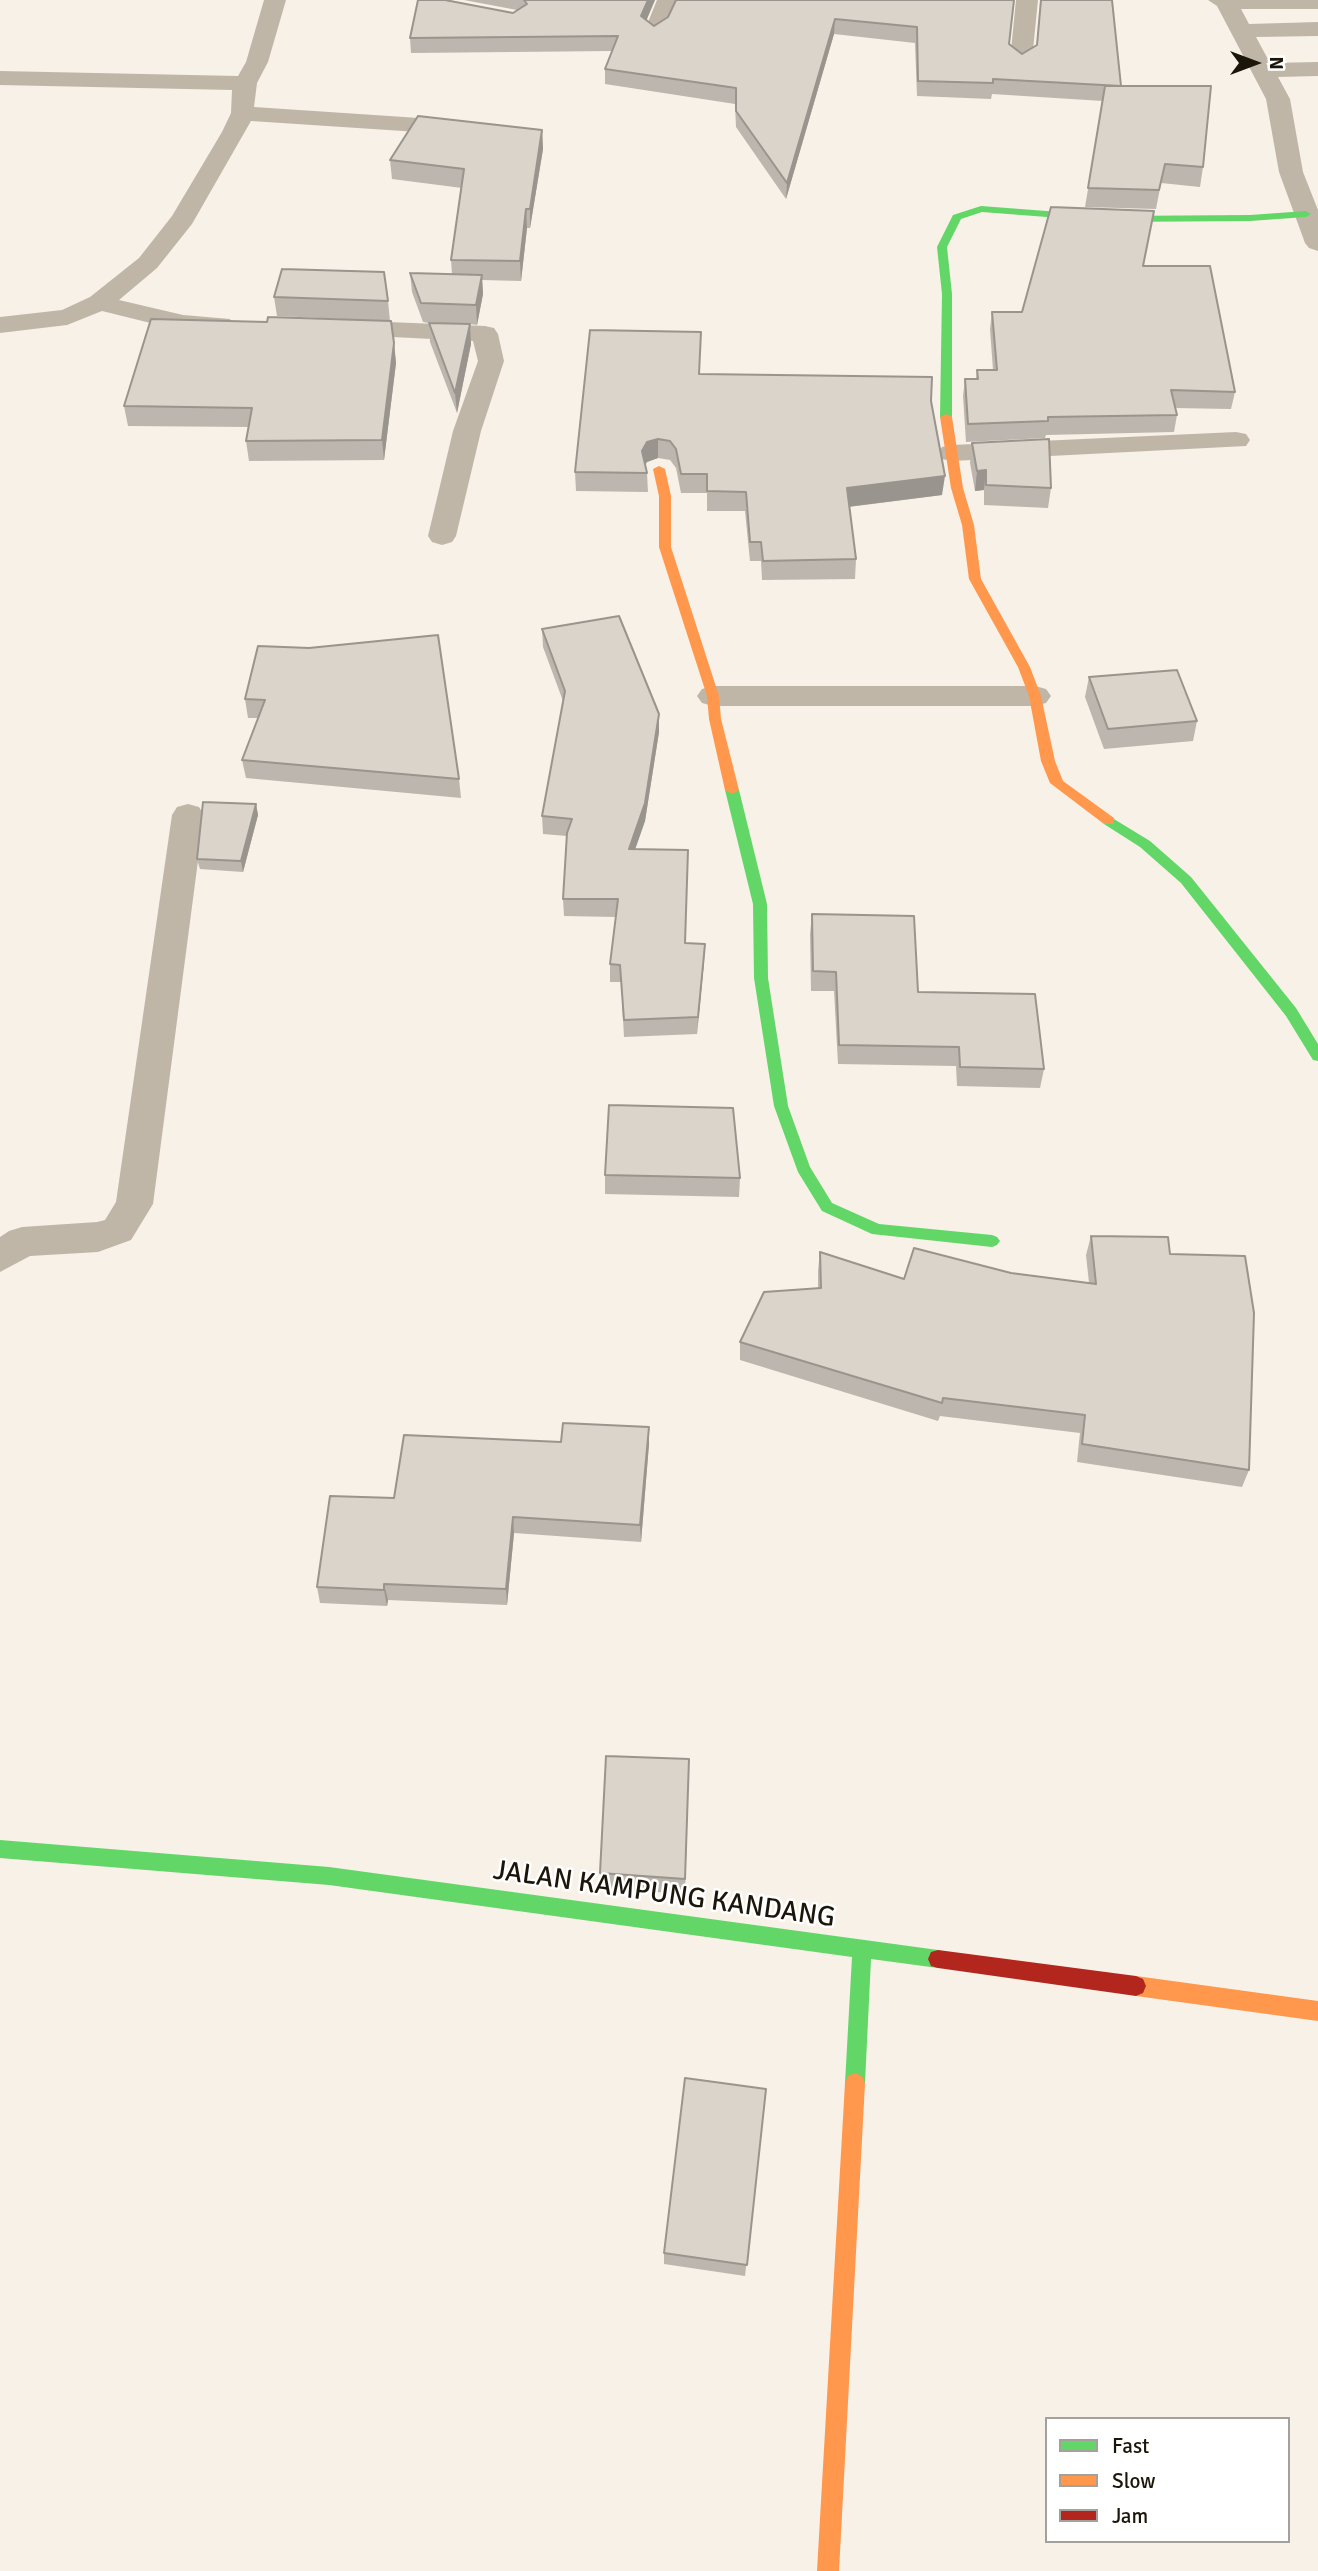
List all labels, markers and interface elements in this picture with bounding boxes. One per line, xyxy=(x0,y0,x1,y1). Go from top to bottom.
north arrow xyxy=(1220,28,1290,98)
text: N xyxy=(1264,56,1288,70)
street label: JALAN KAMPUNG KANDANG xyxy=(491,1854,837,1936)
legend xyxy=(1045,2417,1290,2543)
text: Fast xyxy=(1112,2433,1149,2459)
text: Slow xyxy=(1112,2468,1156,2494)
text: Jam xyxy=(1112,2503,1148,2529)

